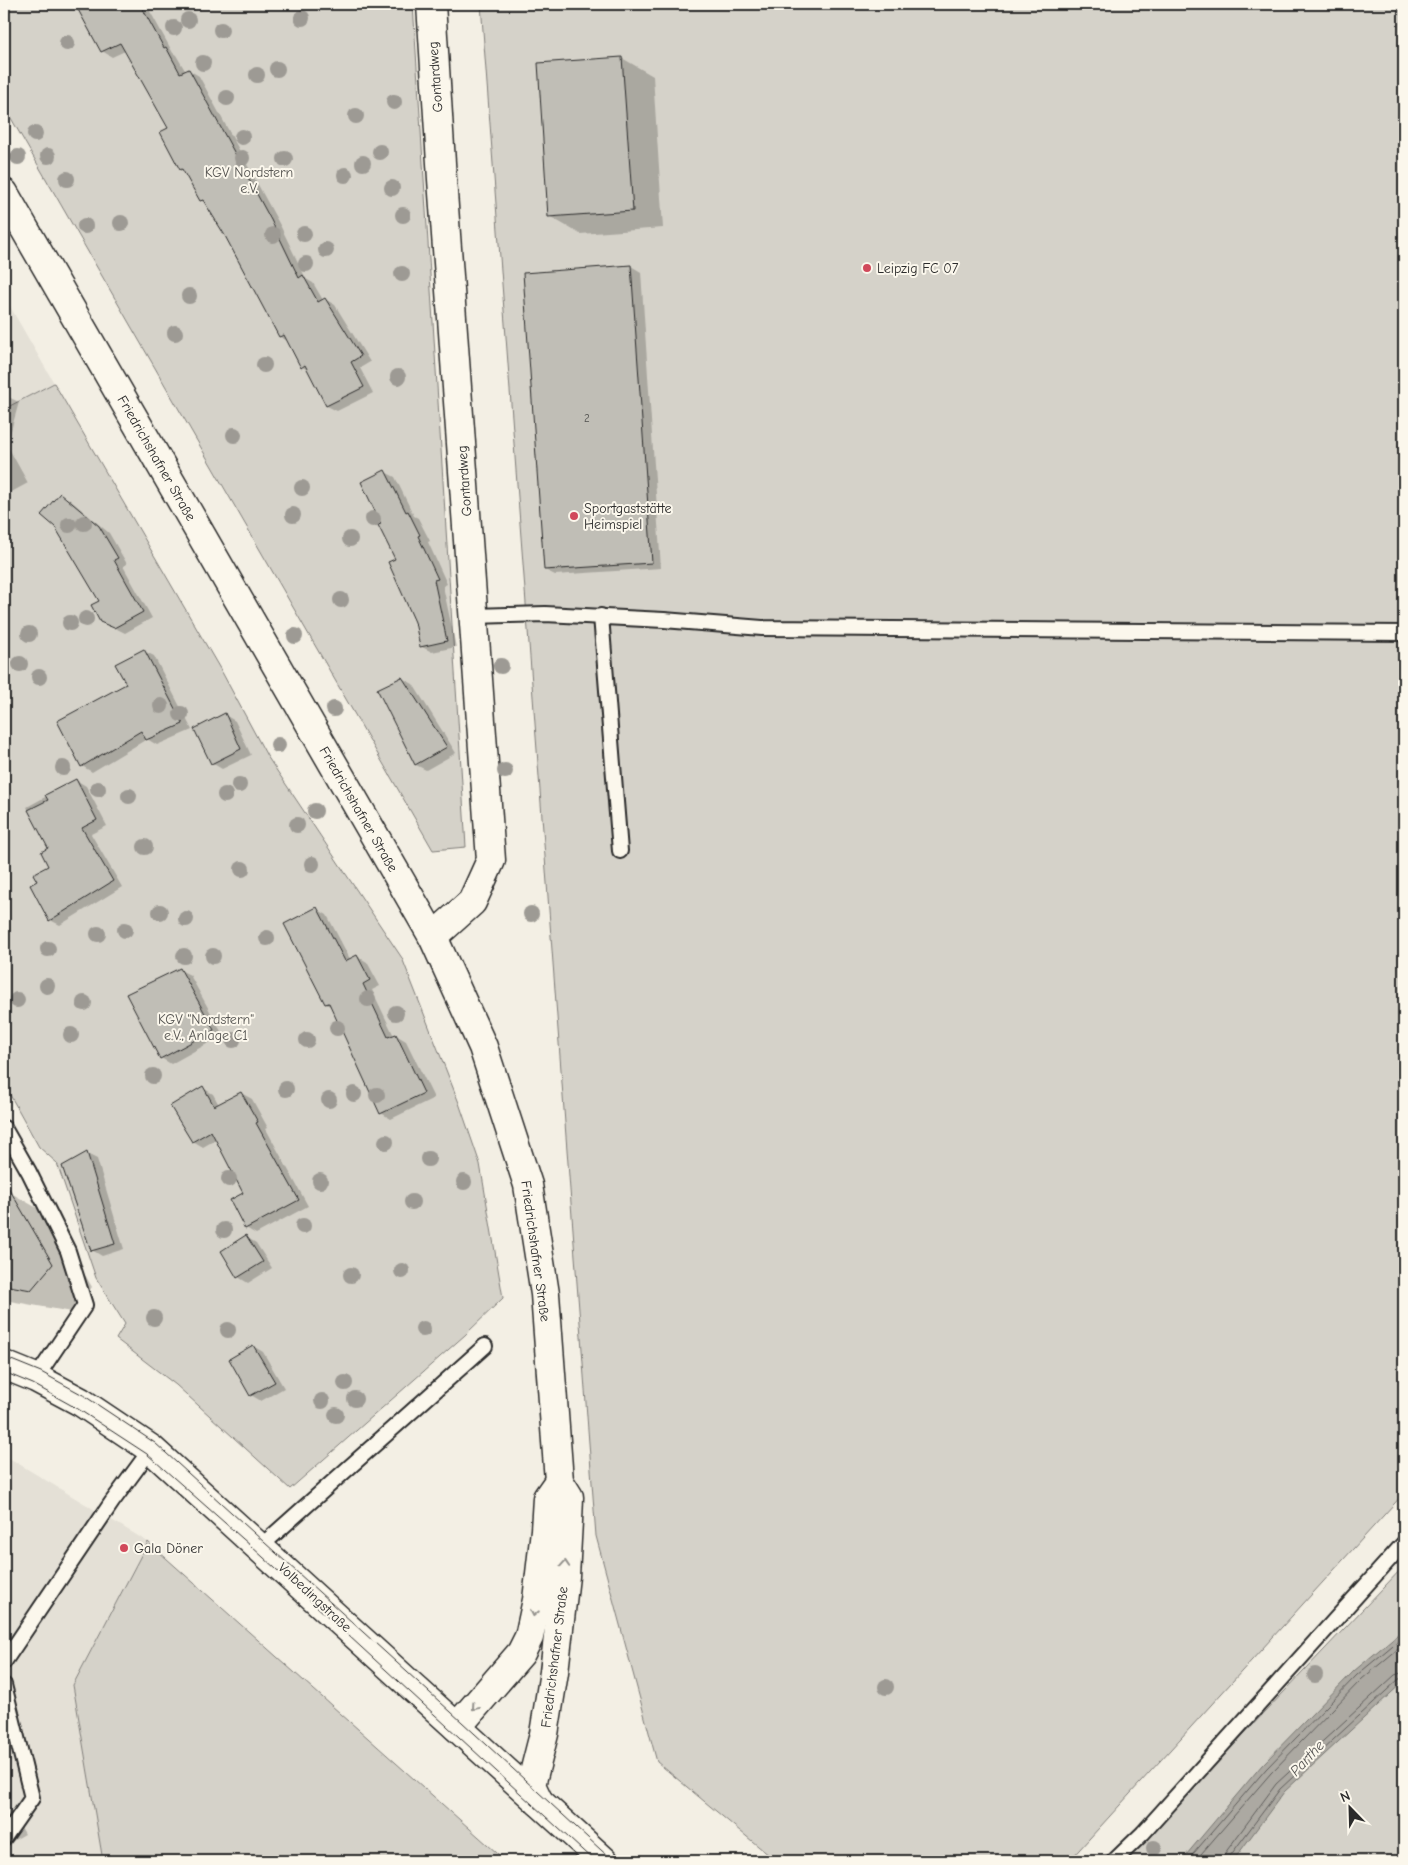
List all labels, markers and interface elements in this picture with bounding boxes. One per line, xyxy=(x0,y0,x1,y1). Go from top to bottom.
street label: Gontardweg xyxy=(425,41,446,113)
park label: KGV Nordstern e.V. xyxy=(205,164,293,197)
place label: Leipzig FC 07 xyxy=(877,260,959,277)
marker: Leipzig FC 07 xyxy=(861,262,873,274)
street label: Friedrichshafner Straße xyxy=(114,392,200,524)
house number: 2 xyxy=(584,412,590,425)
street label: Gontardweg xyxy=(454,445,475,517)
place label: Sportgaststätte Heimspiel xyxy=(584,500,671,533)
marker: Sportgaststätte Heimspiel xyxy=(568,510,580,522)
street label: Friedrichshafner Straße xyxy=(316,743,402,875)
park label: KGV "Nordstern" e.V., Anlage C1 xyxy=(158,1011,254,1044)
street label: Friedrichshafner Straße xyxy=(517,1179,554,1323)
place label: Gala Döner xyxy=(134,1540,203,1557)
marker: Gala Döner xyxy=(118,1542,130,1554)
street label: Volbedingstraße xyxy=(274,1559,355,1636)
one-way arrow xyxy=(560,1560,571,1568)
street label: Friedrichshafner Straße xyxy=(537,1585,572,1729)
one-way arrow xyxy=(529,1608,540,1617)
one-way arrow xyxy=(471,1702,480,1711)
water label: Parthe xyxy=(1286,1736,1328,1780)
north arrow xyxy=(1326,1782,1376,1832)
text: N xyxy=(1338,1787,1353,1806)

